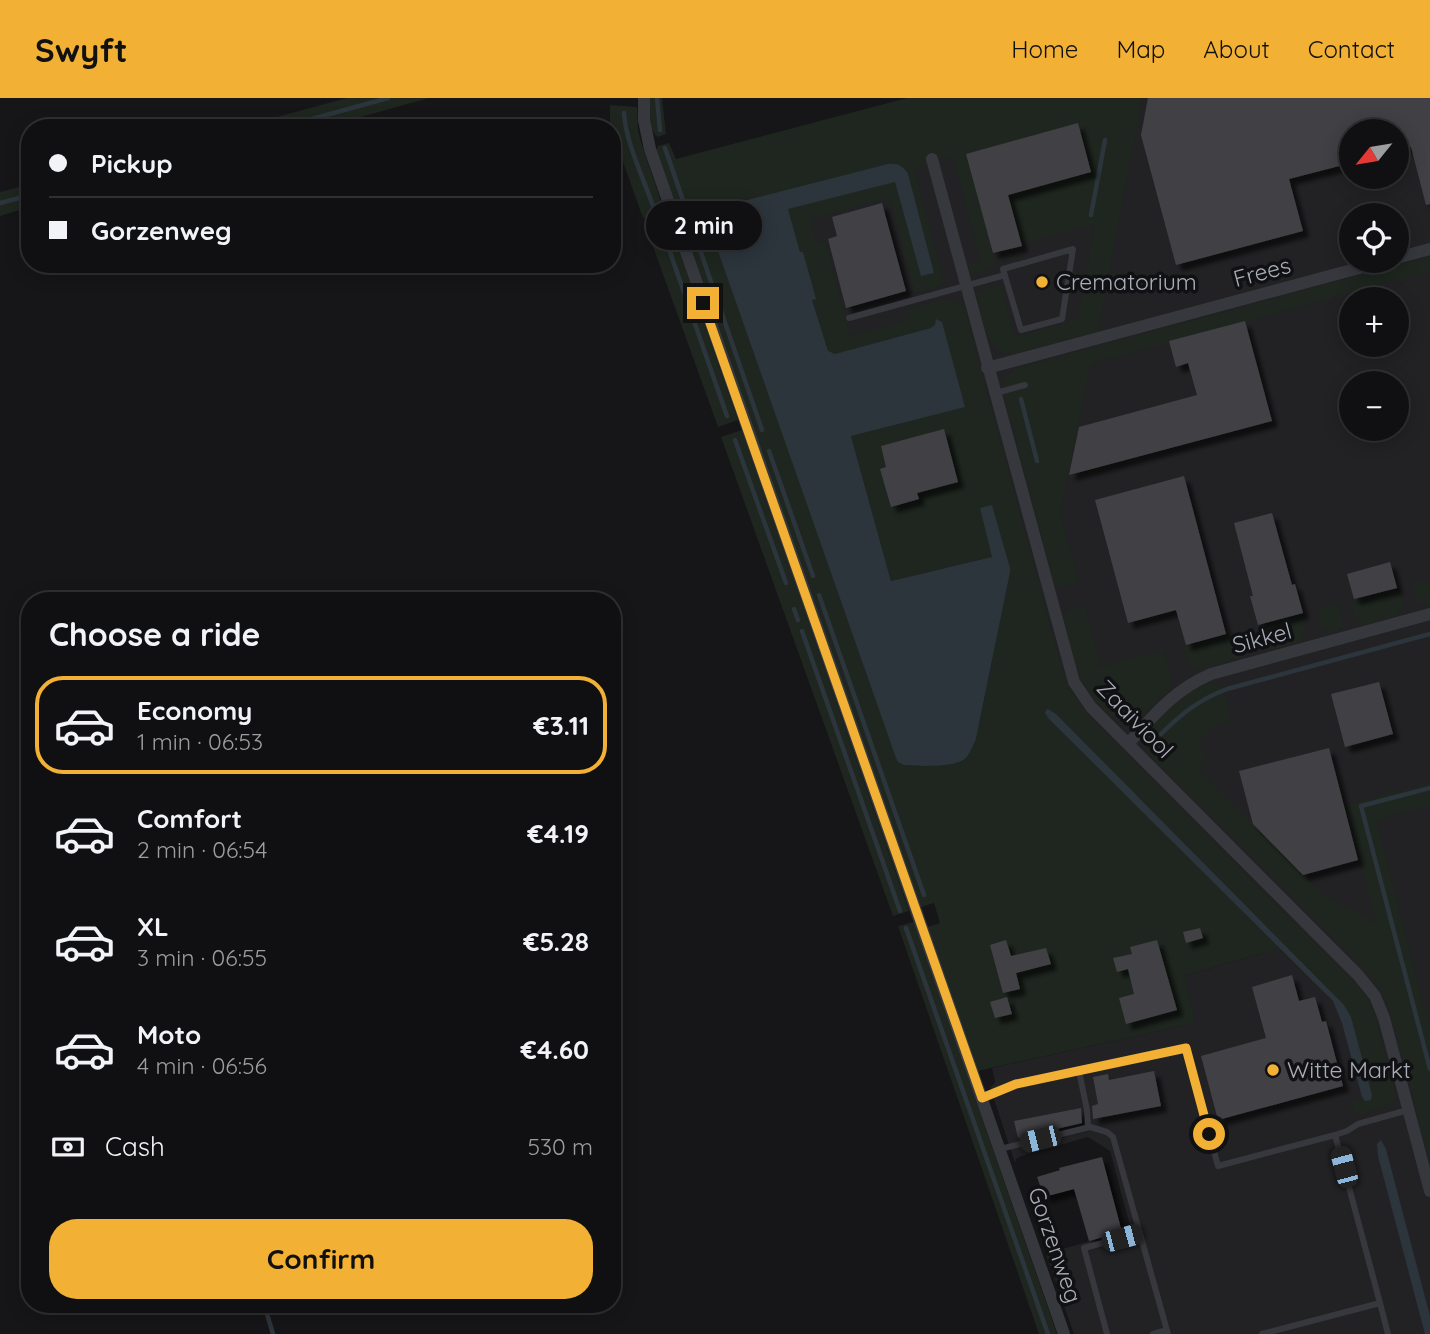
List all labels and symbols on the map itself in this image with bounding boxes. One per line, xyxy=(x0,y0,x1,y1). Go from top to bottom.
north arrow xyxy=(1339,119,1409,189)
callout: 2 min xyxy=(645,202,761,250)
street label: Frees xyxy=(1230,250,1294,293)
place label: Crematorium xyxy=(1056,267,1197,296)
marker: Crematorium xyxy=(1034,274,1050,290)
route end xyxy=(687,287,719,319)
street label: Sikkel xyxy=(1229,616,1295,659)
street label: Zaaiviool xyxy=(1091,673,1180,764)
place label: Witte Markt xyxy=(1287,1055,1411,1084)
marker: Witte Markt xyxy=(1265,1062,1281,1078)
route start xyxy=(1193,1118,1225,1150)
car xyxy=(1018,1124,1063,1154)
car xyxy=(1329,1144,1360,1190)
street label: Gorzenweg xyxy=(1022,1183,1089,1306)
car xyxy=(1099,1222,1146,1254)

